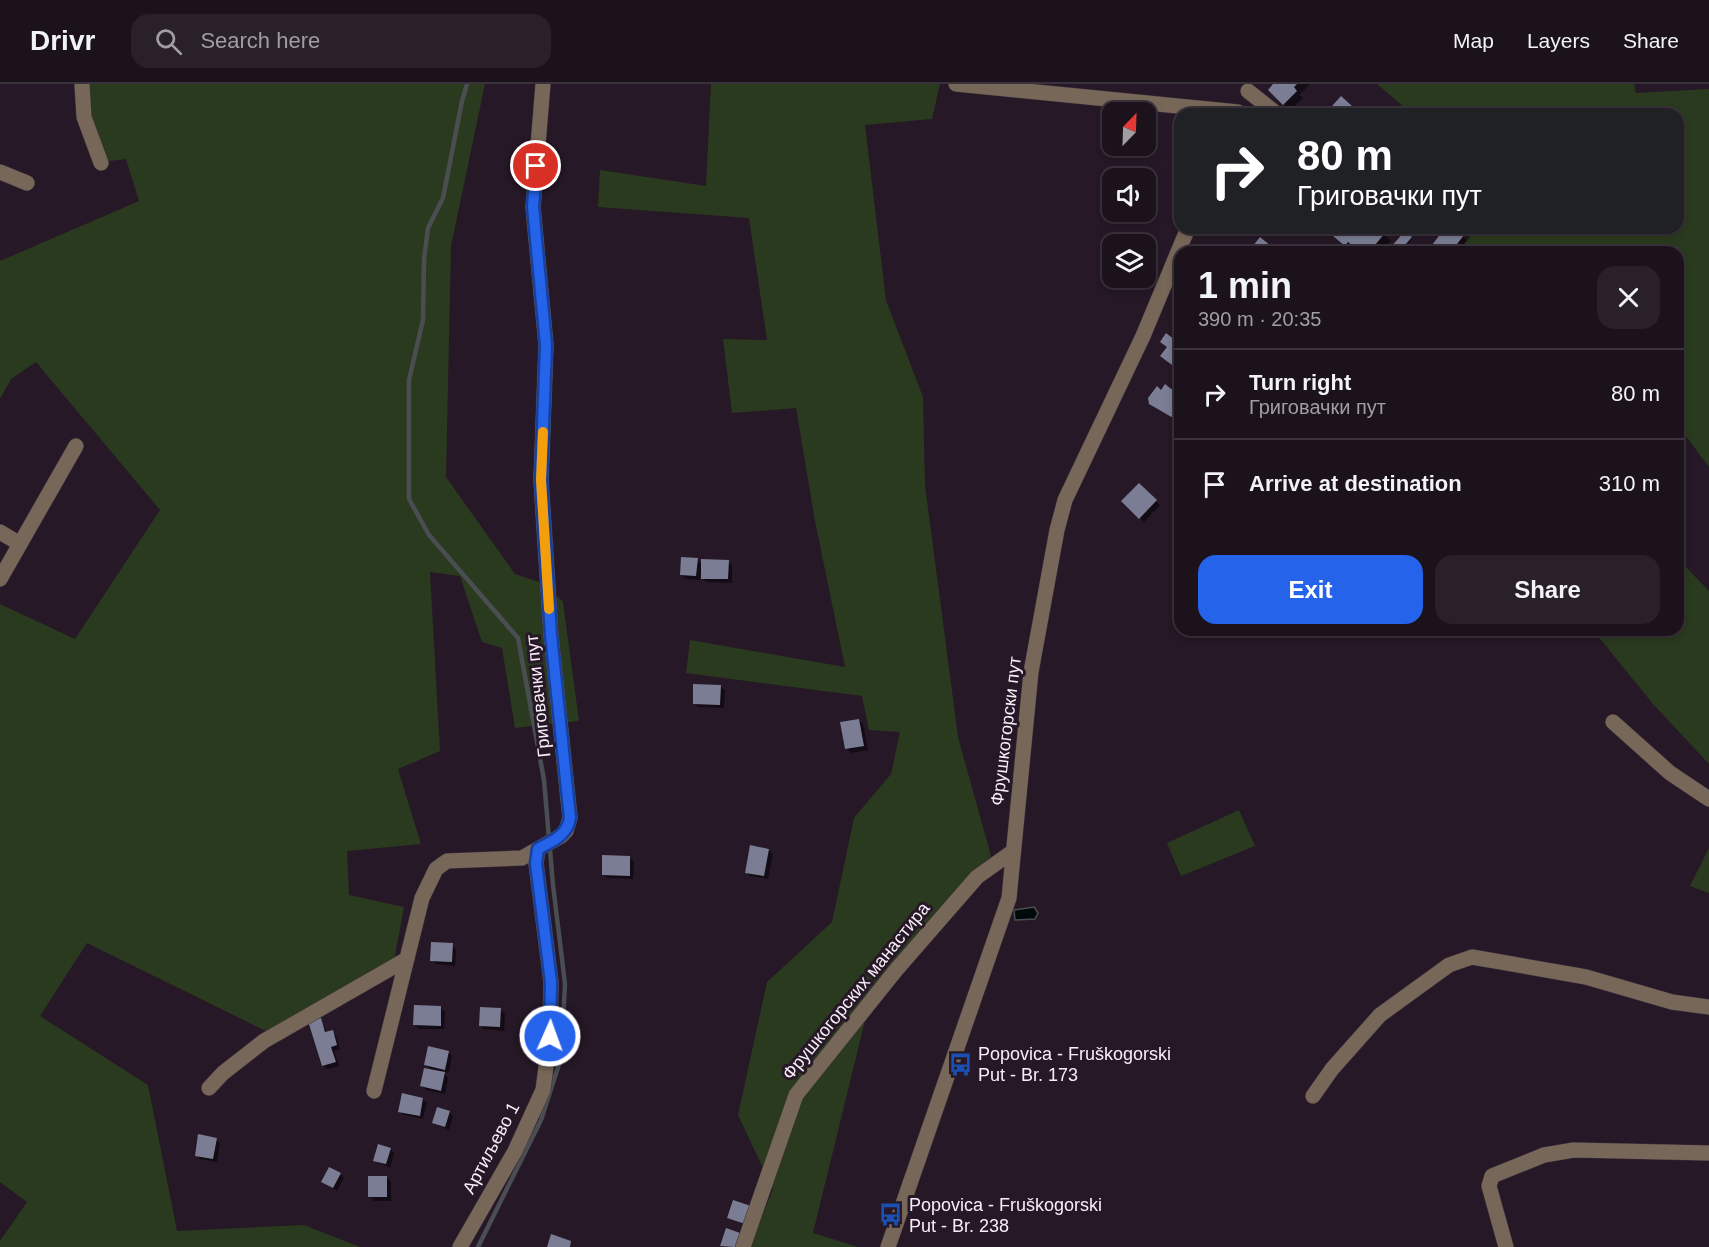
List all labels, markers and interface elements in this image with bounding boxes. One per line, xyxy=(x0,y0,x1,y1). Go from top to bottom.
search box xyxy=(131,14,551,68)
text: Drivr xyxy=(30,25,95,56)
icon: search xyxy=(152,25,185,58)
text: Search here xyxy=(200,28,320,53)
text: Map xyxy=(1453,29,1494,52)
text: Layers xyxy=(1527,29,1590,52)
text: Share xyxy=(1623,29,1679,52)
north arrow xyxy=(1102,102,1156,156)
map controls xyxy=(1102,102,1156,288)
icon: right xyxy=(1198,132,1276,210)
text: 80 m xyxy=(1297,132,1393,179)
pin xyxy=(510,140,561,191)
icon: arrive xyxy=(519,149,552,182)
button: sound xyxy=(1102,168,1156,222)
text: Григовачки пут xyxy=(1297,181,1482,211)
button: layers xyxy=(1102,234,1156,288)
text: 1 min xyxy=(1198,265,1292,306)
button: close xyxy=(1597,266,1660,329)
text: 390 m · 20:35 xyxy=(1198,308,1321,330)
text: Turn right xyxy=(1249,370,1351,395)
icon: right xyxy=(1198,378,1231,411)
text: 80 m xyxy=(1611,381,1660,406)
text: Григовачки пут xyxy=(1249,396,1386,418)
icon: arrive xyxy=(1198,468,1231,501)
text: Arrive at destination xyxy=(1249,471,1462,496)
text: 310 m xyxy=(1599,471,1660,496)
button: Exit xyxy=(1198,555,1423,624)
button: Share xyxy=(1435,555,1660,624)
street label: Григовачки пут xyxy=(522,634,554,758)
street label: Фрушкогорски пут xyxy=(987,655,1025,807)
street label: Фрушкогорских манастира xyxy=(778,898,934,1083)
position arrow xyxy=(518,1004,582,1068)
place label: Popovica - Fruškogorski Put - Br. 173 xyxy=(978,1044,1171,1085)
bus stop icon: Popovica - Fruškogorski Put - Br. 173 xyxy=(947,1051,973,1077)
street label: Артиљево 1 xyxy=(459,1099,523,1197)
place label: Popovica - Fruškogorski Put - Br. 238 xyxy=(909,1195,1102,1236)
bus stop icon: Popovica - Fruškogorski Put - Br. 238 xyxy=(878,1202,904,1228)

